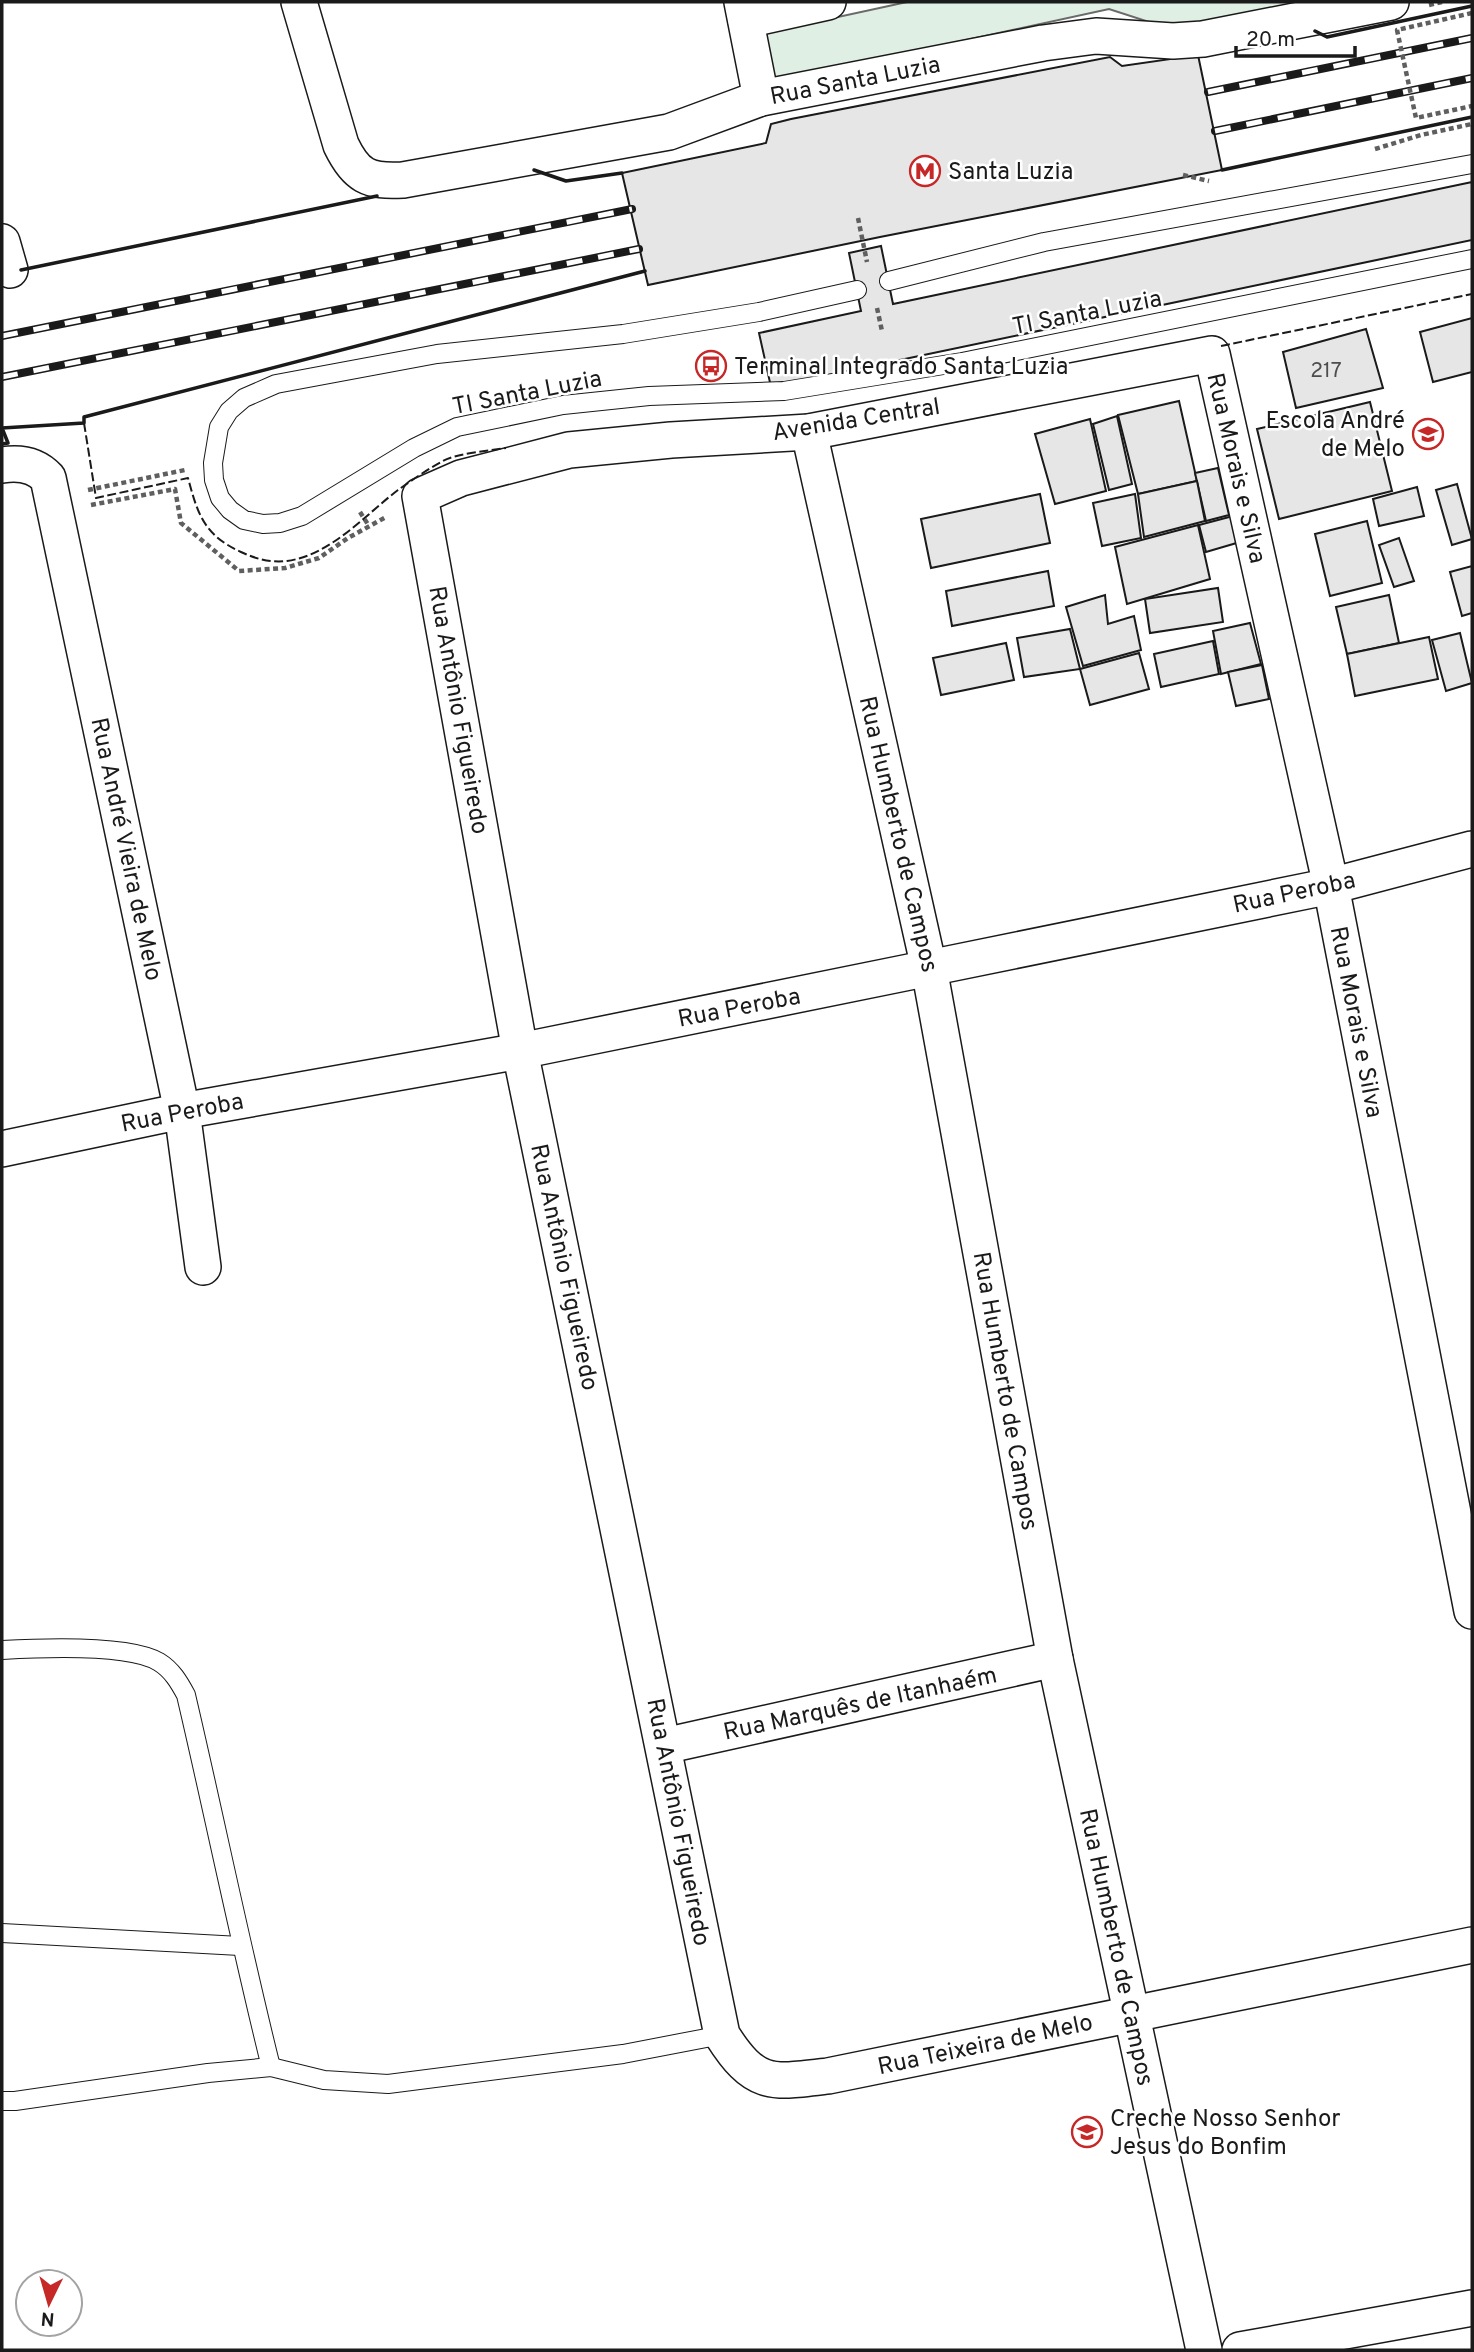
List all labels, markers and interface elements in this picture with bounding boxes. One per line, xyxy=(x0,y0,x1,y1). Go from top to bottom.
scale bar xyxy=(1236,14,1355,58)
text: 20 m xyxy=(1246,27,1295,54)
street label: Rua Santa Luzia xyxy=(768,51,943,113)
metro station icon: Santa Luzia xyxy=(908,154,942,188)
place label: Santa Luzia xyxy=(948,158,1073,188)
street label: TI Santa Luzia xyxy=(1010,285,1165,343)
bus stop icon: Terminal Integrado Santa Luzia xyxy=(694,349,728,383)
place label: Terminal Integrado Santa Luzia xyxy=(734,353,1068,383)
house number: 217 xyxy=(1310,358,1342,385)
street label: TI Santa Luzia xyxy=(450,365,605,423)
street label: Rua Morais e Silva xyxy=(1199,370,1272,567)
street label: Avenida Central xyxy=(770,393,942,449)
place label: Escola André de Melo xyxy=(1266,407,1405,465)
school or university icon: Escola André de Melo xyxy=(1411,417,1445,451)
street label: Rua Antônio Figueiredo xyxy=(420,584,494,837)
street label: Rua Humberto de Campos xyxy=(851,693,943,975)
street label: Rua André Vieira de Melo xyxy=(82,715,168,984)
street label: Rua Peroba xyxy=(1230,866,1358,922)
street label: Rua Morais e Silva xyxy=(1322,924,1388,1121)
street label: Rua Peroba xyxy=(675,982,803,1036)
street label: Rua Peroba xyxy=(118,1087,246,1141)
street label: Rua Antônio Figueiredo xyxy=(522,1141,604,1394)
street label: Rua Humberto de Campos xyxy=(965,1250,1043,1533)
street label: Rua Marquês de Itanhaém xyxy=(721,1661,1000,1749)
street label: Rua Antônio Figueiredo xyxy=(638,1696,716,1949)
street label: Rua Humberto de Campos xyxy=(1071,1806,1159,2089)
street label: Rua Teixeira de Melo xyxy=(875,2008,1096,2083)
place label: Creche Nosso Senhor Jesus do Bonfim xyxy=(1110,2105,1341,2163)
school or university icon: Creche Nosso Senhor Jesus do Bonfim xyxy=(1070,2115,1104,2149)
north arrow xyxy=(14,2268,84,2338)
text: N xyxy=(40,2305,56,2330)

